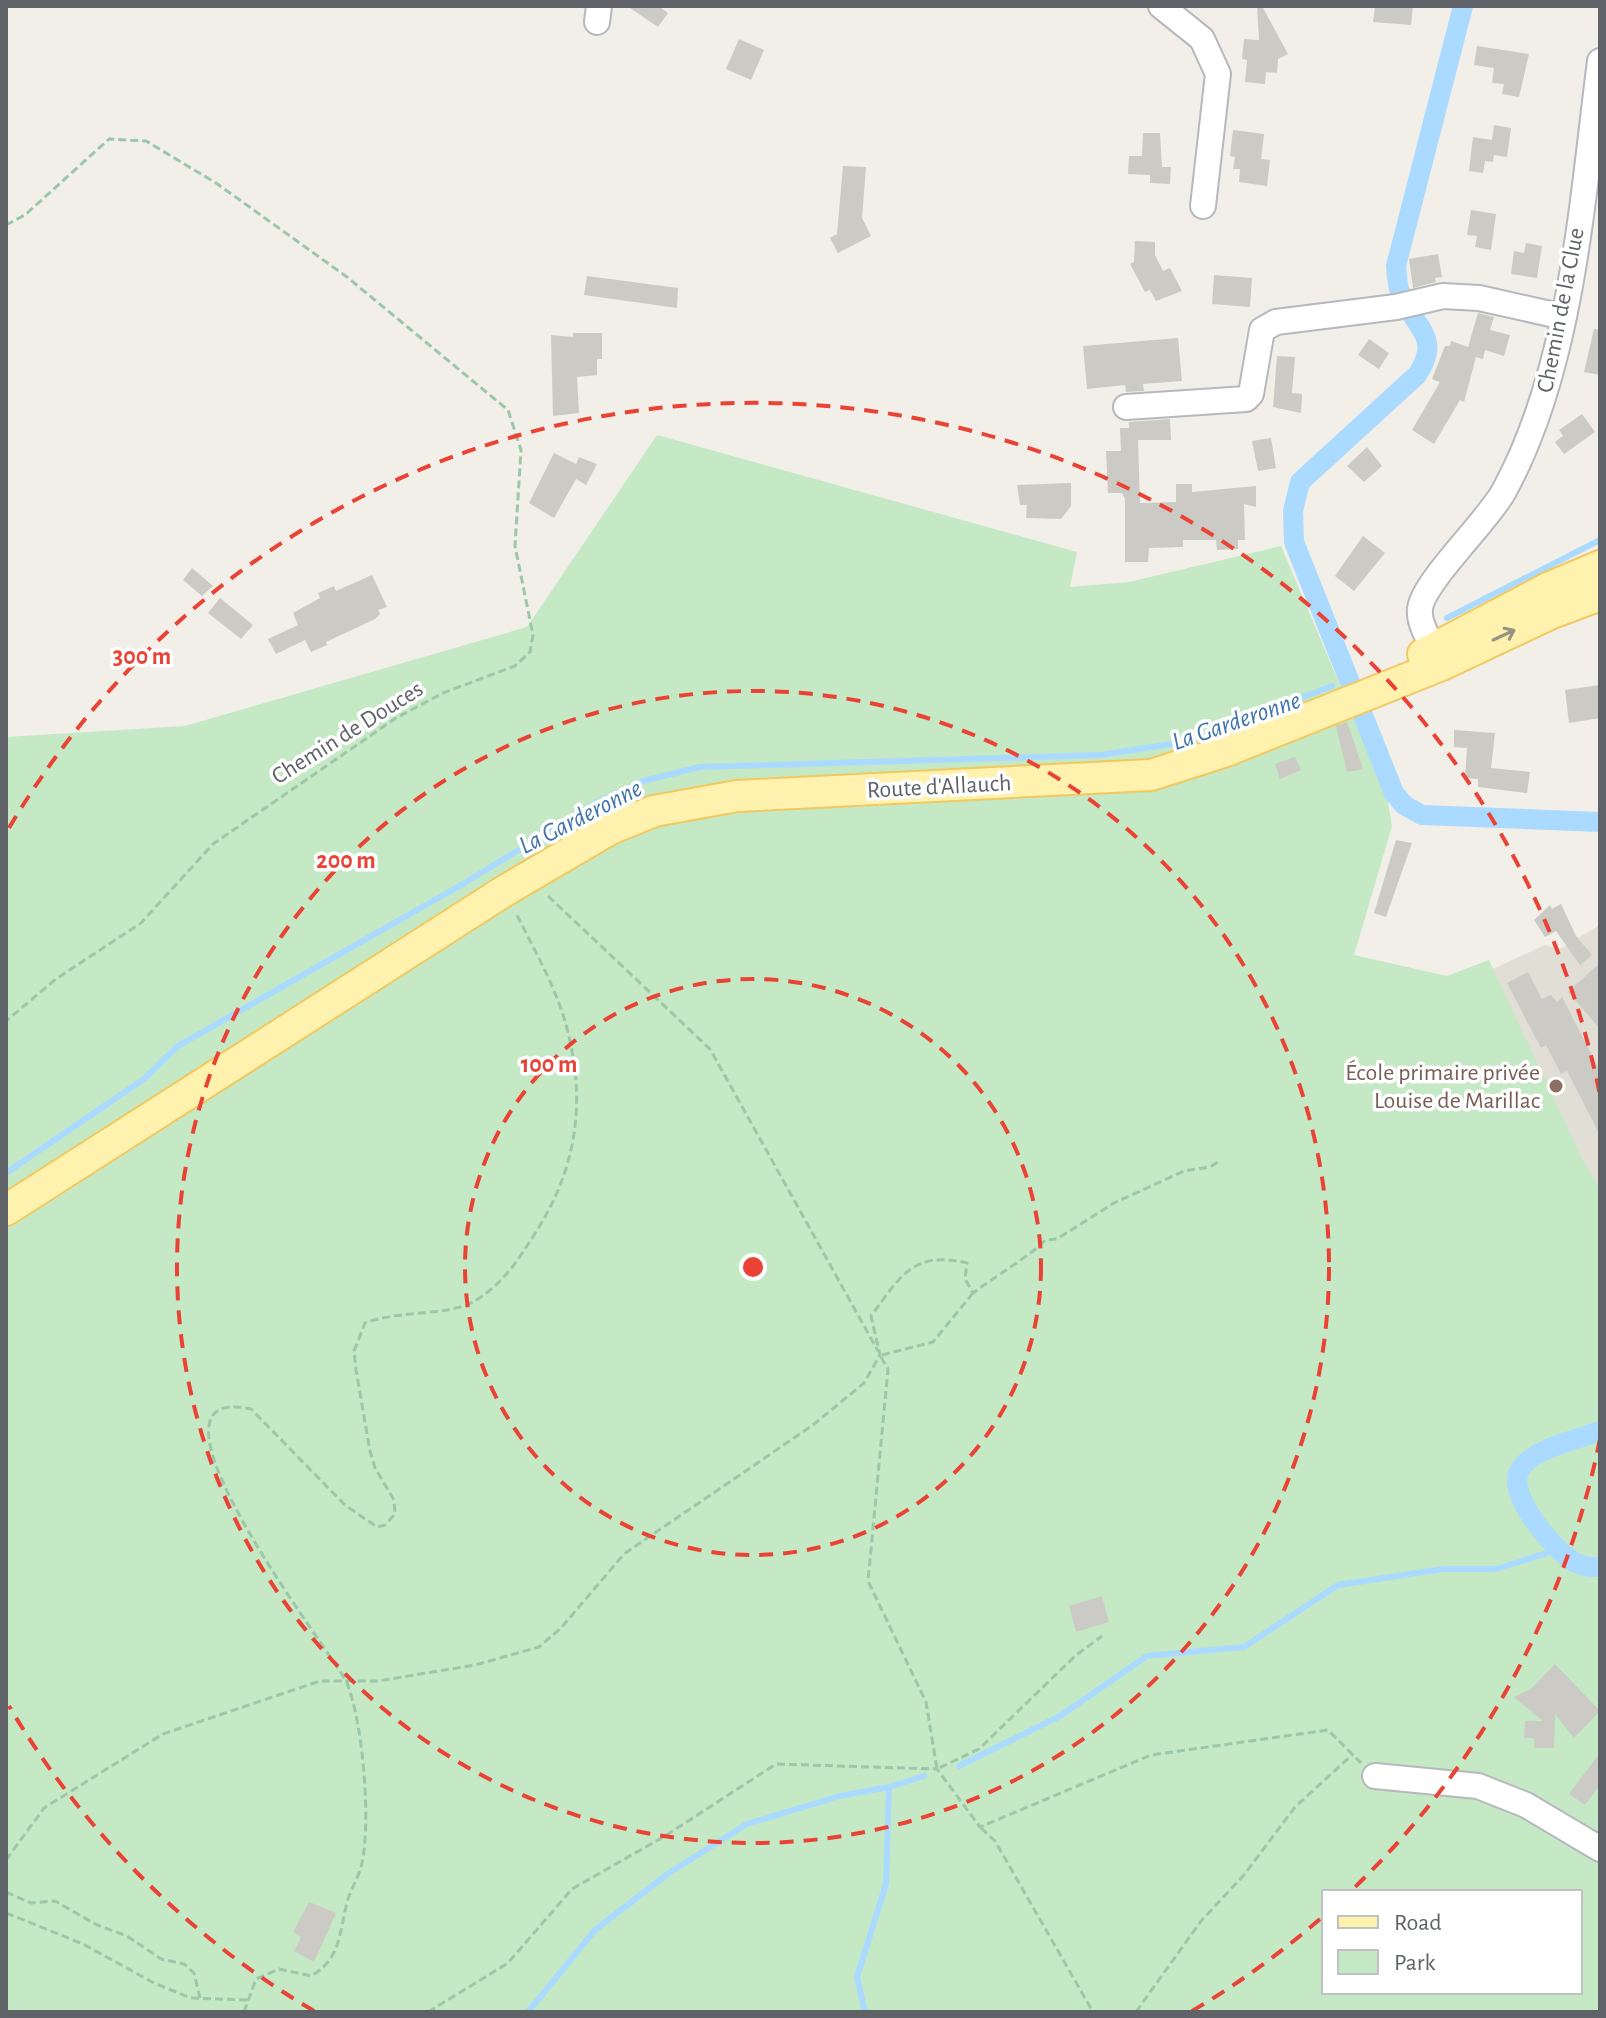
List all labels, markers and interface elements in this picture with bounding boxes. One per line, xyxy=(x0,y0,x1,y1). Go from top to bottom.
street label: Chemin de la Clue xyxy=(1533,226,1589,395)
one-way arrow xyxy=(1492,627,1516,642)
text: 300 m xyxy=(113,645,171,669)
street label: Chemin de Douces xyxy=(268,677,427,789)
water label: La Garderonne xyxy=(1169,687,1304,755)
street label: Route d'Allauch xyxy=(866,771,1012,803)
water label: La Garderonne xyxy=(515,775,646,859)
text: 200 m xyxy=(316,849,376,873)
text: 100 m xyxy=(521,1053,577,1077)
place label: École primaire privée Louise de Marillac xyxy=(1345,1059,1540,1113)
marker: École primaire privée Louise de Marillac xyxy=(1547,1077,1565,1095)
centre of rings xyxy=(739,1253,767,1281)
legend xyxy=(1322,1890,1582,1994)
text: Road xyxy=(1394,1911,1442,1935)
text: Park xyxy=(1394,1951,1435,1975)

